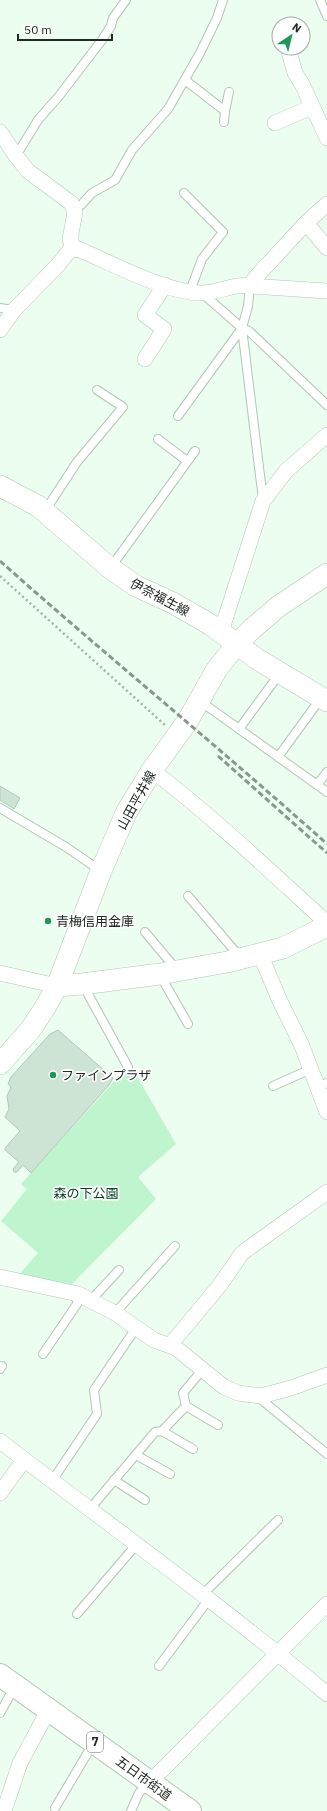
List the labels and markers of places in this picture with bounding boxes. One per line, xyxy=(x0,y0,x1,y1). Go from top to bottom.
place label: 青梅信用金庫 xyxy=(56,913,134,930)
marker: 青梅信用金庫 xyxy=(43,916,53,926)
place label: ファインプラザ xyxy=(61,1067,152,1084)
marker: ファインプラザ xyxy=(48,1070,58,1080)

